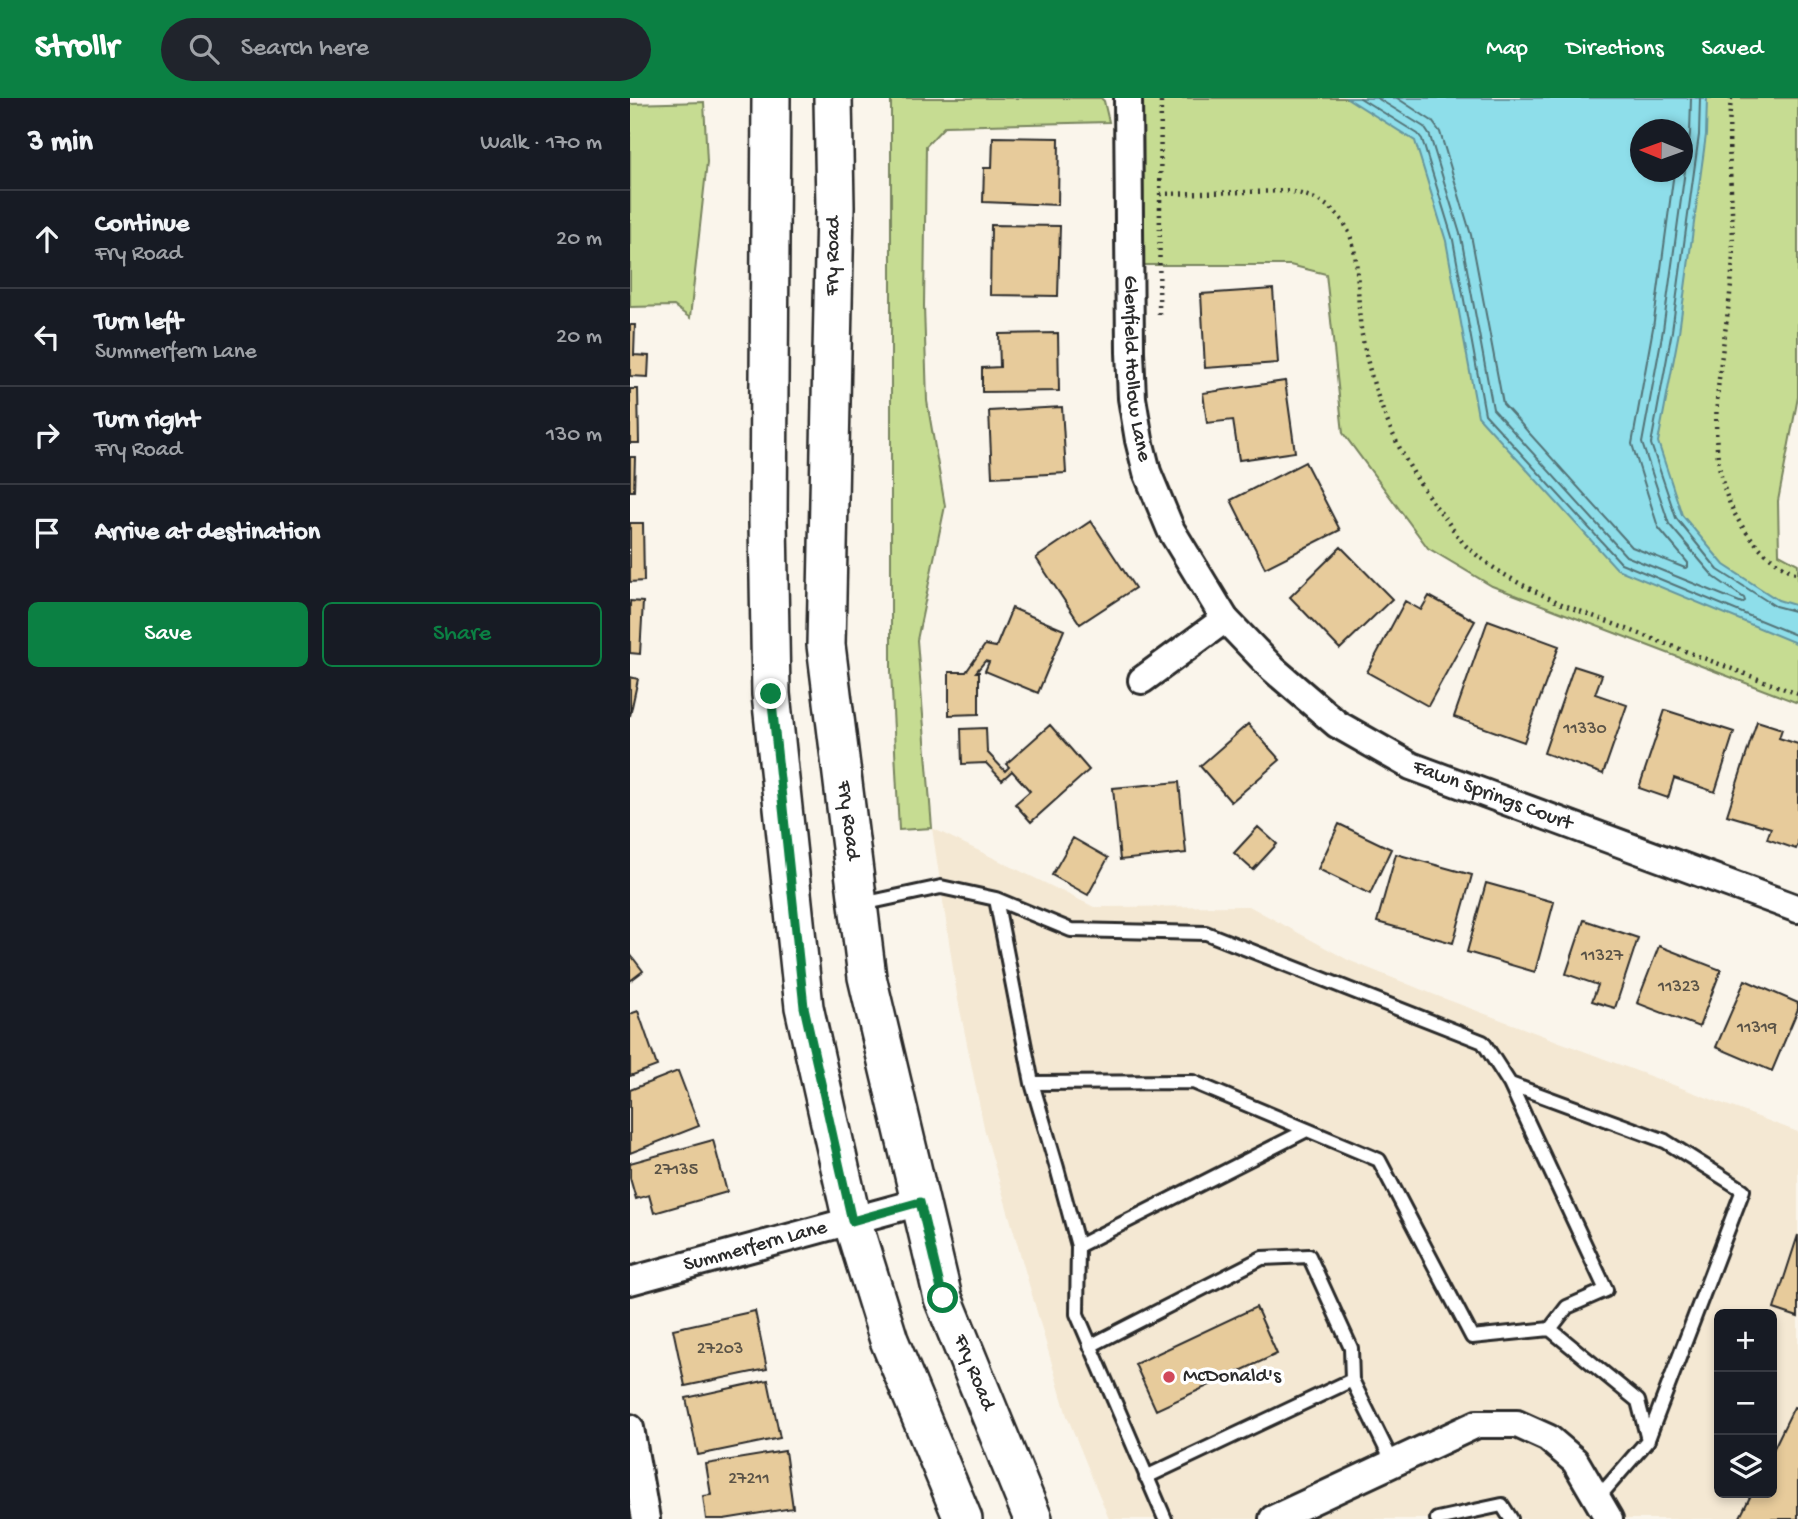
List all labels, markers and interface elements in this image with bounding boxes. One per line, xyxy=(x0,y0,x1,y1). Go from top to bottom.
search box xyxy=(161,18,651,81)
text: Strollr xyxy=(35,30,119,68)
icon: search xyxy=(185,30,223,68)
text: Search here xyxy=(241,34,369,65)
text: Map xyxy=(1486,35,1528,64)
text: Directions xyxy=(1566,35,1664,64)
text: Saved xyxy=(1702,35,1763,64)
north arrow xyxy=(1630,119,1693,182)
text: 3 min xyxy=(28,126,93,161)
text: Walk · 170 m xyxy=(480,130,602,157)
text: Continue xyxy=(95,210,189,241)
street label: Fry Road xyxy=(821,214,847,297)
icon: ahead xyxy=(28,220,66,258)
text: 20 m xyxy=(556,226,602,253)
text: Fry Road xyxy=(95,241,182,268)
street label: Glenfield Hollow Lane xyxy=(1117,275,1157,465)
text: Turn left xyxy=(95,308,183,339)
icon: left xyxy=(28,318,66,356)
text: 20 m xyxy=(556,324,602,351)
text: Summerfern Lane xyxy=(95,339,257,366)
text: Turn right xyxy=(95,406,199,437)
icon: right xyxy=(28,416,66,454)
text: 130 m xyxy=(546,422,602,449)
text: Fry Road xyxy=(95,437,182,464)
icon: arrive xyxy=(28,514,66,552)
text: Arrive at destination xyxy=(95,518,320,549)
button: Save xyxy=(28,602,308,667)
button: Share xyxy=(322,602,602,667)
route end xyxy=(755,678,786,709)
house number: 11330 xyxy=(1562,719,1607,740)
street label: Fawn Springs Court xyxy=(1408,755,1578,838)
street label: Fry Road xyxy=(830,779,865,863)
house number: 11327 xyxy=(1580,946,1624,967)
house number: 11323 xyxy=(1657,977,1700,998)
house number: 11319 xyxy=(1736,1018,1777,1039)
house number: 27135 xyxy=(654,1160,698,1181)
street label: Summerfern Lane xyxy=(681,1215,831,1278)
route start xyxy=(927,1282,958,1313)
map controls xyxy=(1714,1309,1777,1498)
button: + xyxy=(1714,1309,1777,1372)
street label: Fry Road xyxy=(946,1330,1001,1416)
house number: 27203 xyxy=(697,1339,743,1360)
place label: McDonald's xyxy=(1183,1365,1282,1390)
marker: McDonald's xyxy=(1161,1369,1177,1385)
button: − xyxy=(1714,1372,1777,1435)
button: layers xyxy=(1714,1435,1777,1498)
house number: 27211 xyxy=(728,1469,770,1490)

